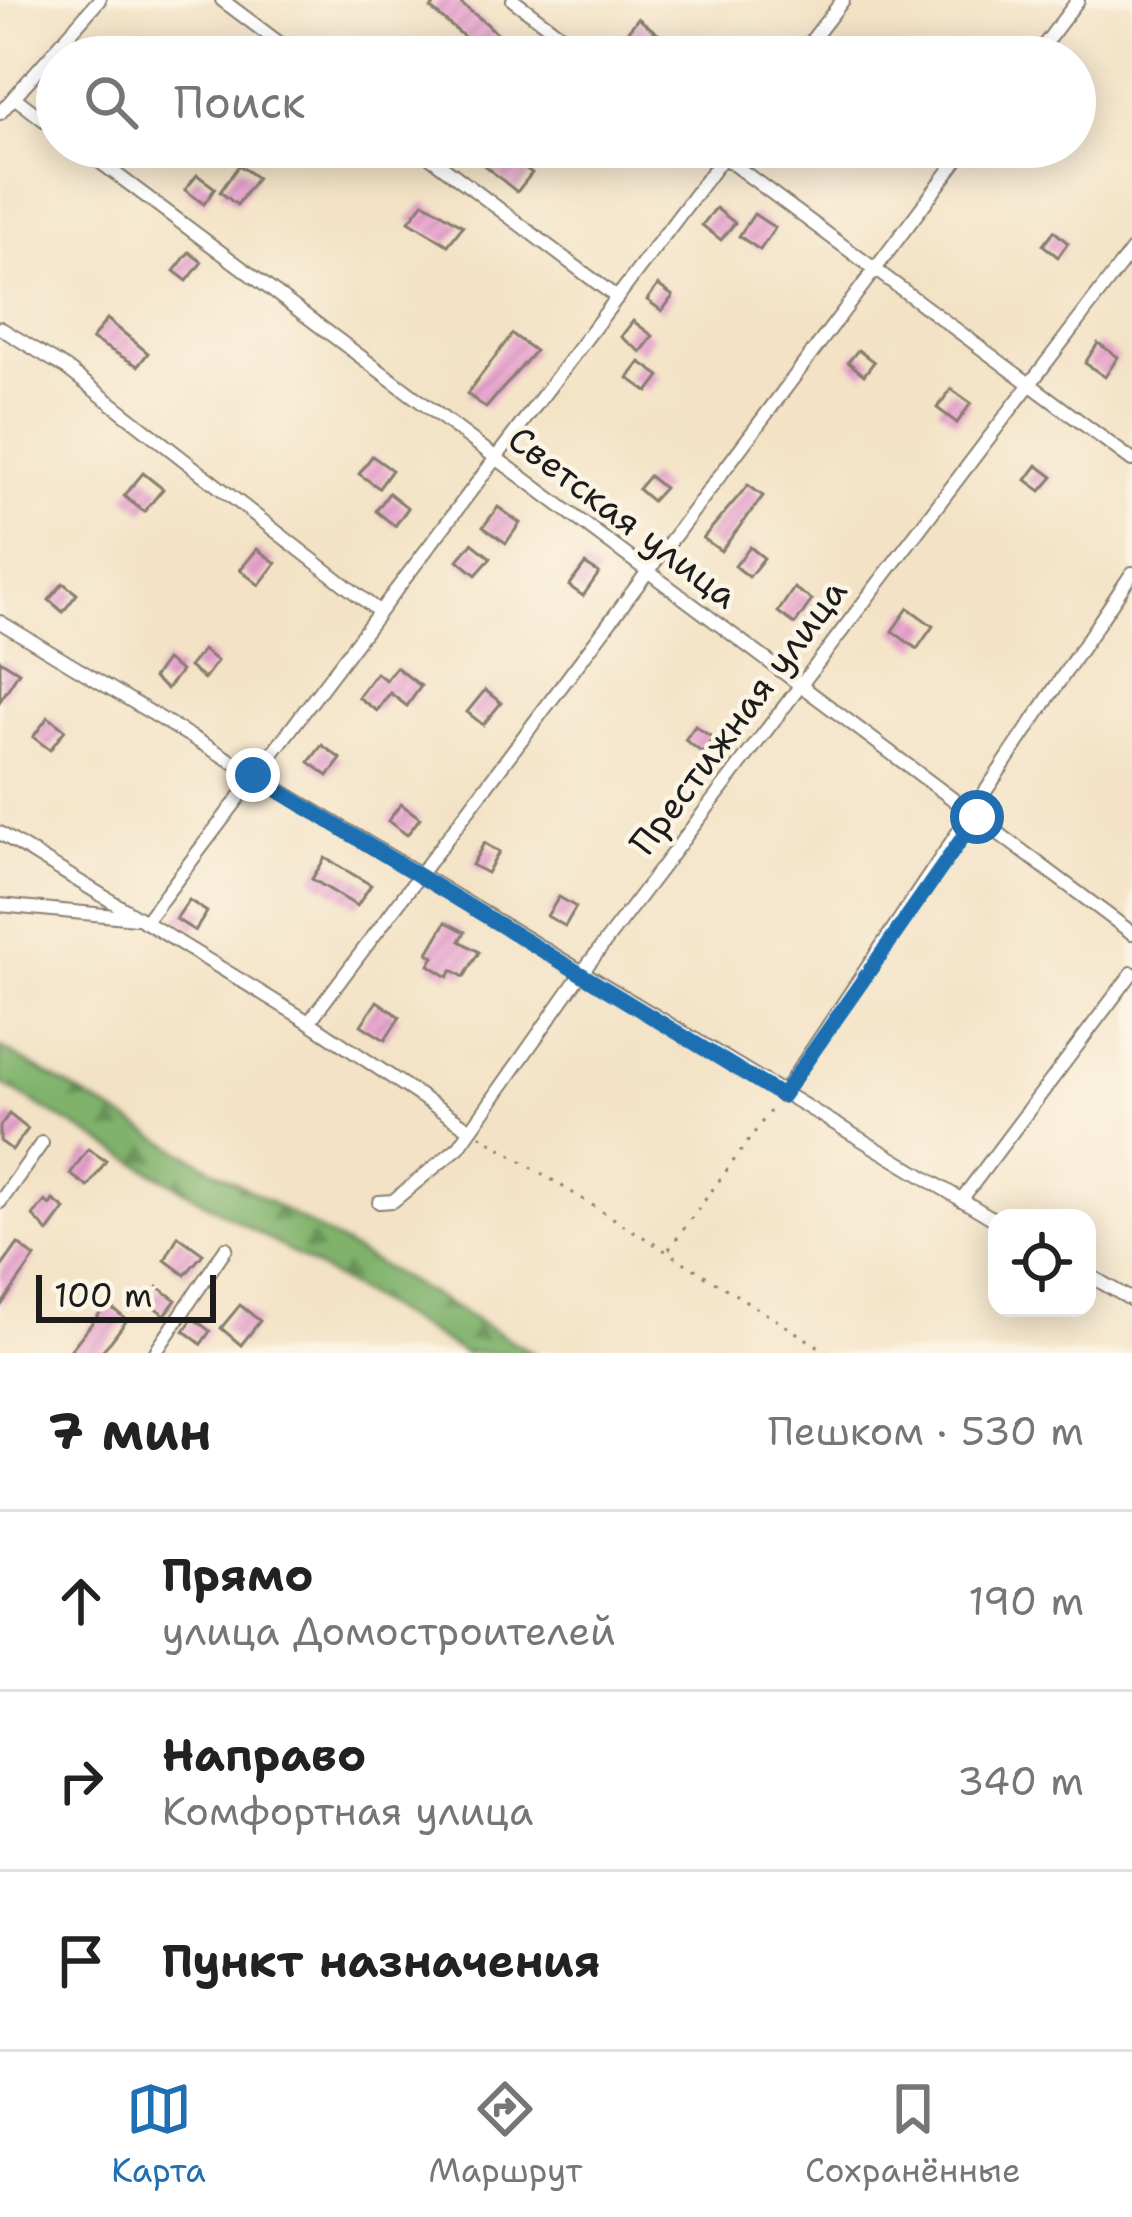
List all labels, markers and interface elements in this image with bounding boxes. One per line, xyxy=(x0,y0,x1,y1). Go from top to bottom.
search box xyxy=(36,36,1096,168)
icon: search xyxy=(78,69,144,135)
text: Поиск xyxy=(174,72,305,132)
street label: Светская улица xyxy=(498,414,748,620)
street label: Престижная улица xyxy=(618,569,858,865)
route end xyxy=(226,748,280,802)
route start xyxy=(950,790,1004,844)
map controls xyxy=(988,1209,1096,1317)
button: locate xyxy=(988,1209,1096,1317)
scale bar xyxy=(36,1269,216,1322)
text: 100 m xyxy=(54,1273,153,1318)
text: 7 мин xyxy=(48,1397,212,1465)
text: Пешком · 530 m xyxy=(768,1405,1084,1457)
text: Прямо xyxy=(162,1545,313,1605)
icon: ahead xyxy=(48,1568,114,1634)
text: 190 m xyxy=(968,1575,1084,1627)
text: улица Домостроителей xyxy=(162,1605,615,1657)
text: Направо xyxy=(162,1725,366,1785)
icon: right xyxy=(48,1748,114,1814)
text: 340 m xyxy=(957,1755,1084,1807)
text: Комфортная улица xyxy=(162,1785,533,1837)
icon: arrive xyxy=(48,1928,114,1994)
text: Пункт назначения xyxy=(162,1931,601,1991)
tab: Карта xyxy=(111,2076,206,2193)
tab: Маршрут xyxy=(428,2076,582,2193)
tab: Сохранённые xyxy=(805,2076,1021,2193)

